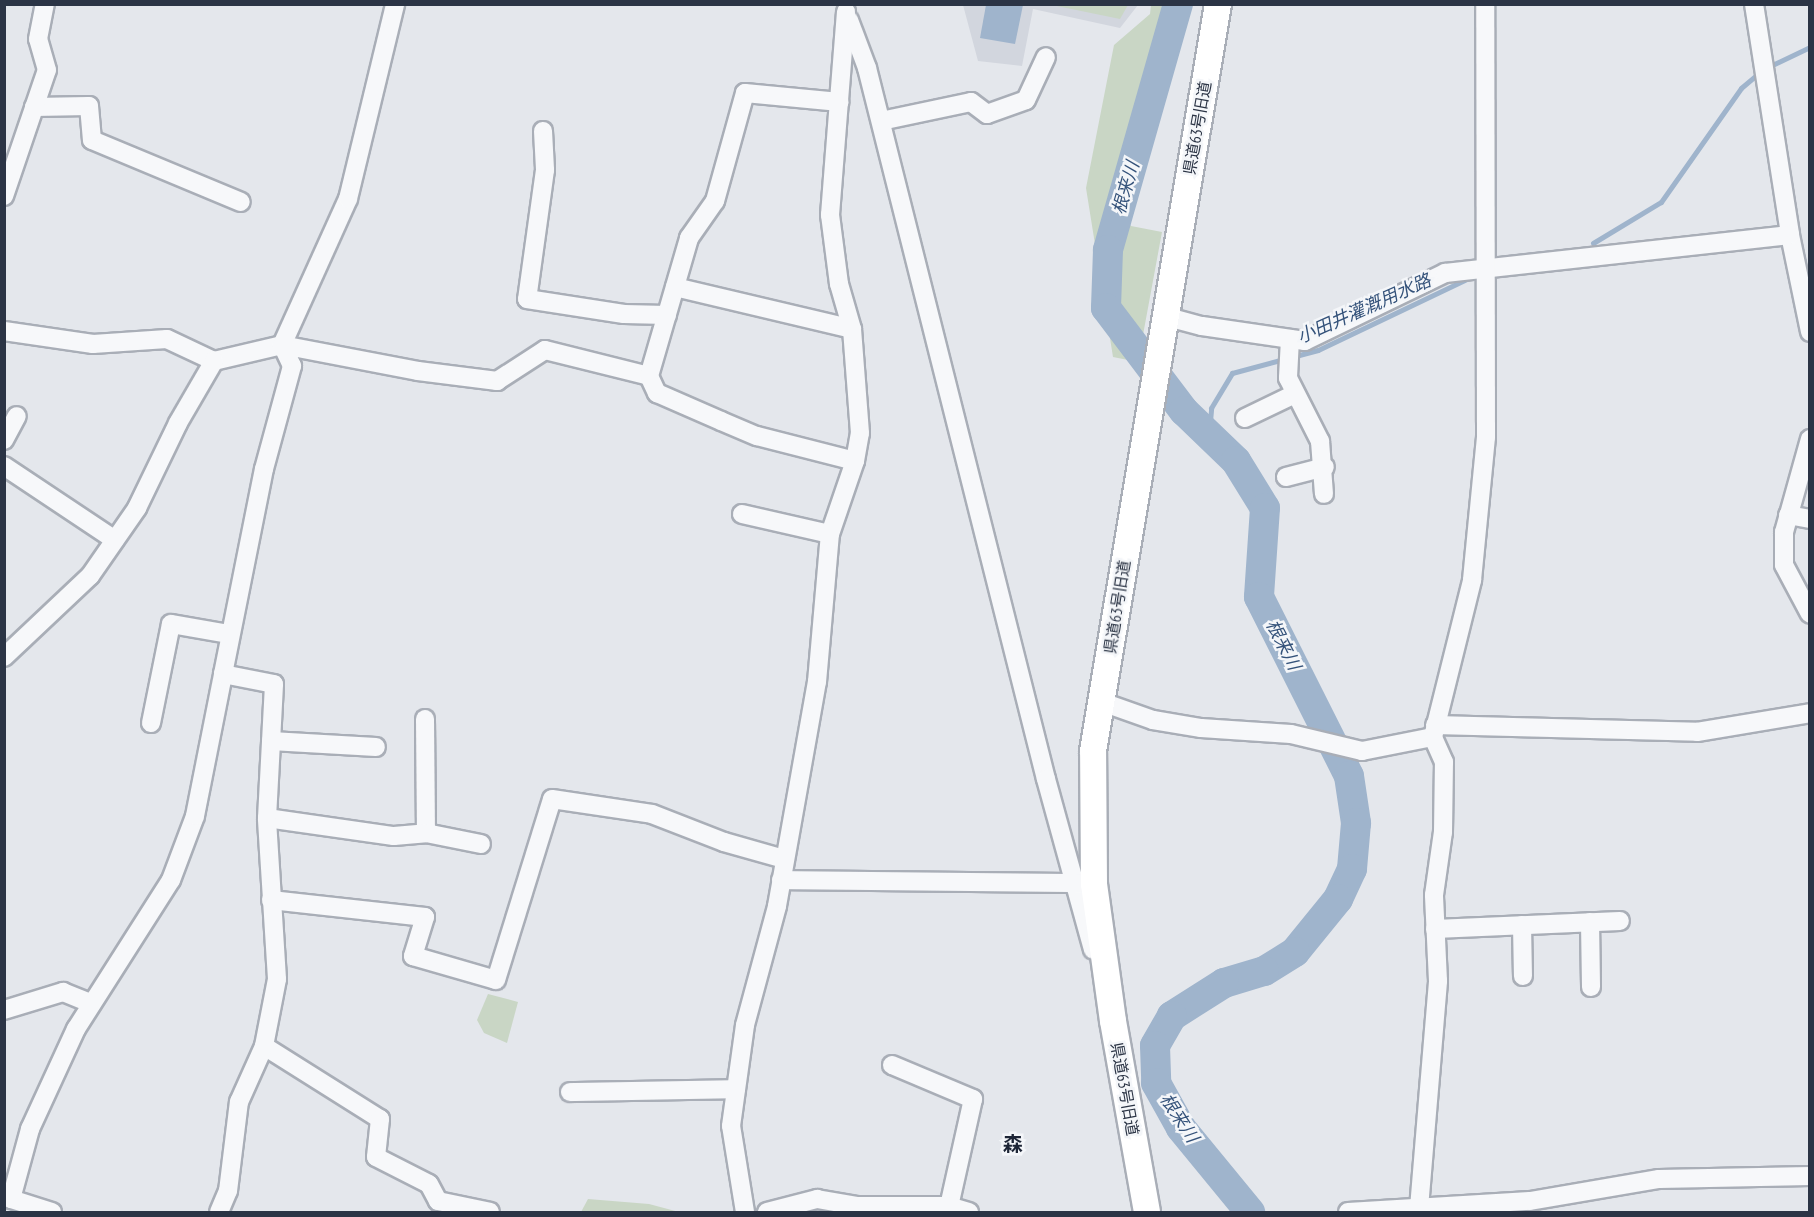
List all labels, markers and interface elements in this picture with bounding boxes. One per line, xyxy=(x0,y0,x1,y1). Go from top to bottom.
street label: 県道63号旧道 xyxy=(1179,80,1215,176)
water label: 根来川 xyxy=(1108,159,1144,217)
water label: 小田井灌漑用水路 xyxy=(1294,270,1434,348)
street label: 県道63号旧道 xyxy=(1100,559,1134,655)
water label: 根来川 xyxy=(1261,616,1305,674)
street label: 県道63号旧道 xyxy=(1107,1041,1143,1137)
water label: 根来川 xyxy=(1155,1089,1203,1147)
district label: 森 xyxy=(1003,1132,1023,1156)

